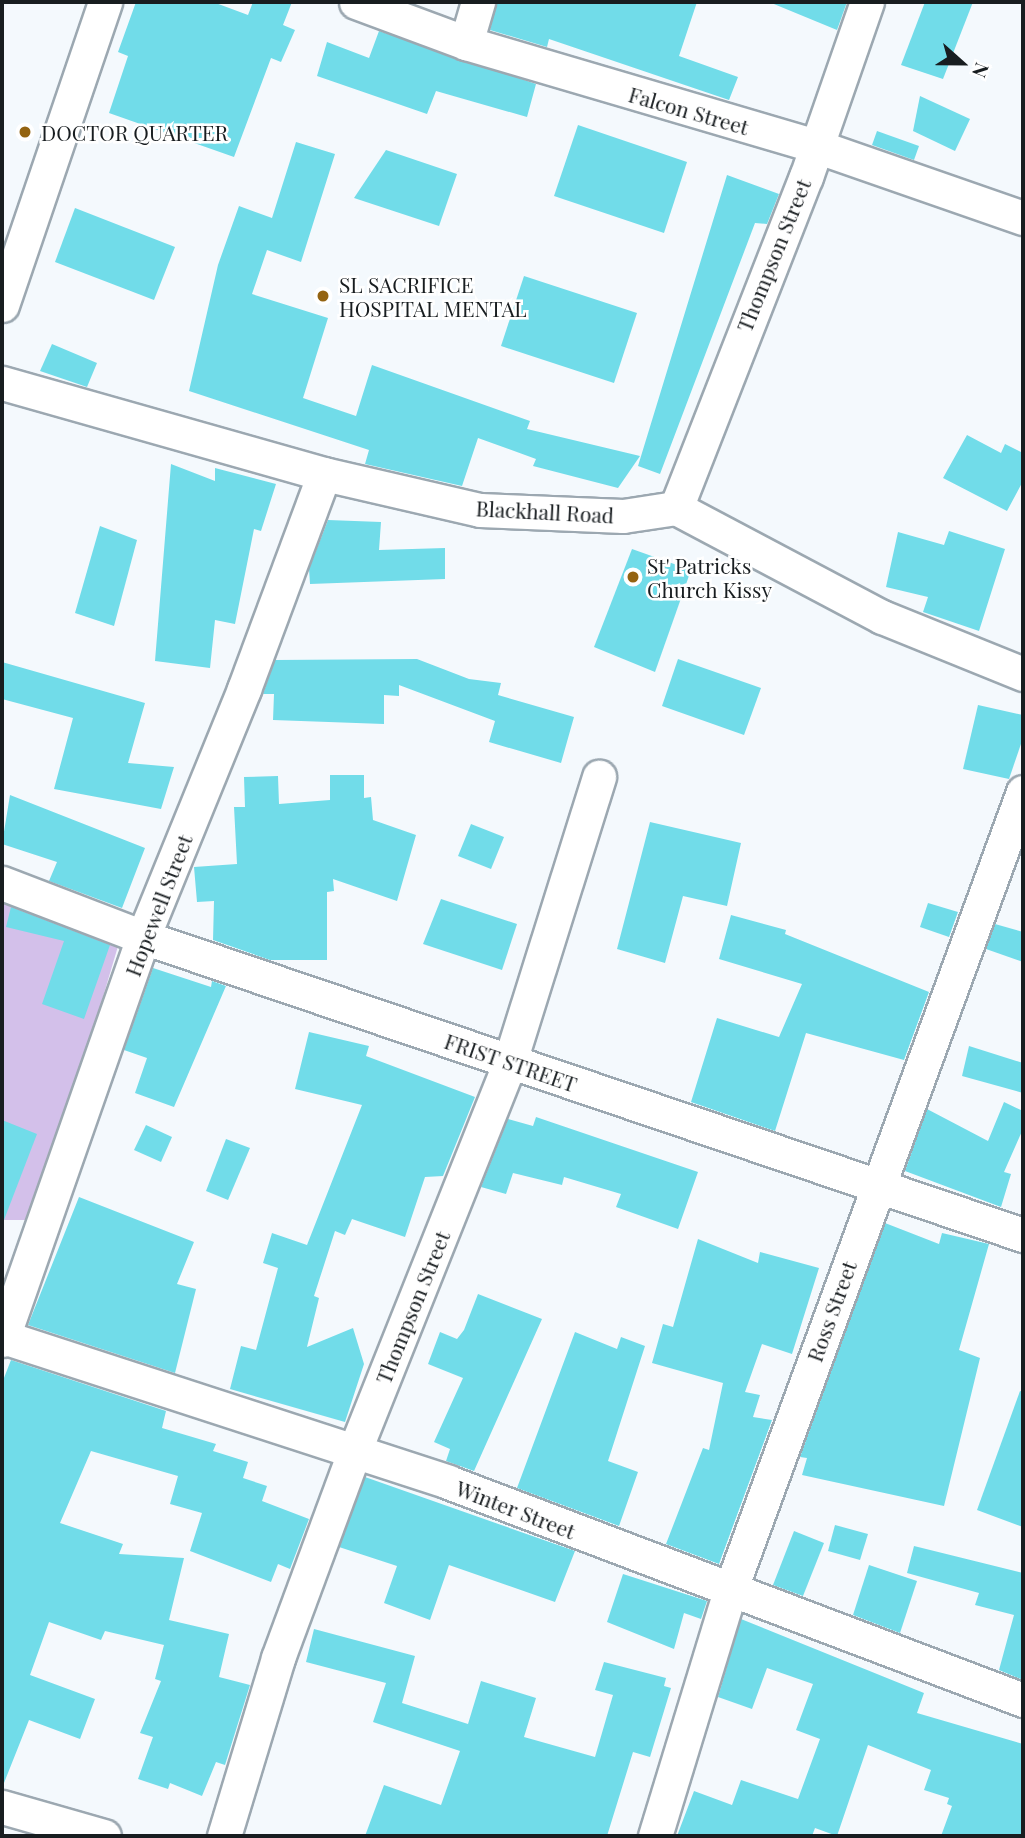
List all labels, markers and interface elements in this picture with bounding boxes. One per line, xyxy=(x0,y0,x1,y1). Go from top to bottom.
north arrow xyxy=(927,28,997,98)
text: N xyxy=(967,59,996,82)
street label: Falcon Street xyxy=(626,81,752,139)
place label: DOCTOR QUARTER xyxy=(41,119,228,145)
marker: DOCTOR QUARTER xyxy=(15,122,35,142)
street label: Thompson Street xyxy=(731,175,815,335)
place label: SL SACRIFICE HOSPITAL MENTAL xyxy=(339,271,527,321)
marker: SL SACRIFICE HOSPITAL MENTAL xyxy=(313,286,333,306)
street label: Blackhall Road xyxy=(475,495,615,527)
place label: St' Patricks Church Kissy xyxy=(647,552,772,602)
marker: St' Patricks Church Kissy xyxy=(625,569,641,585)
street label: Hopewell Street xyxy=(119,830,197,980)
street label: FRIST STREET xyxy=(441,1027,581,1097)
street label: Thompson Street xyxy=(370,1227,454,1387)
street label: Ross Street xyxy=(801,1257,861,1365)
street label: Winter Street xyxy=(453,1475,579,1543)

